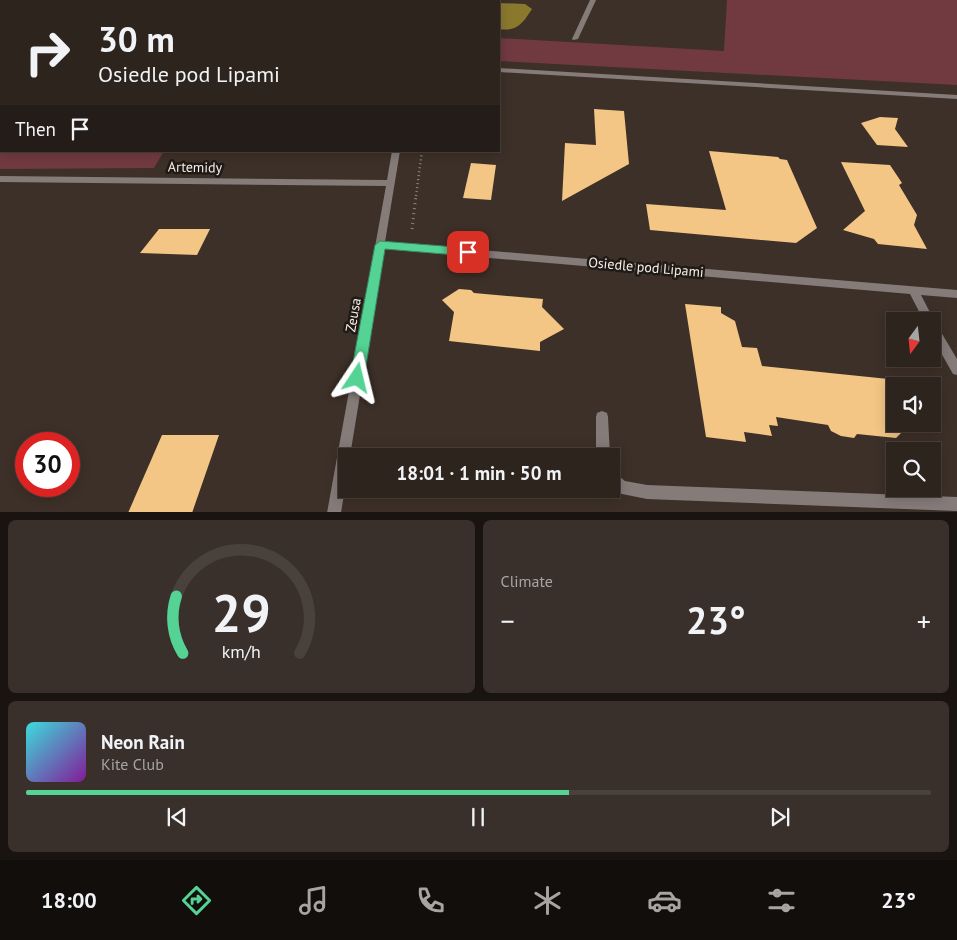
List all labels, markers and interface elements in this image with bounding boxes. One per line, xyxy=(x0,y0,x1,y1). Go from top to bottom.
text: 30 m xyxy=(98,16,175,62)
icon: right xyxy=(15,20,80,85)
text: Osiedle pod Lipami xyxy=(98,60,280,88)
icon: arrive xyxy=(66,115,94,143)
text: Then xyxy=(15,117,56,141)
street label: Artemidy xyxy=(168,158,223,176)
pin xyxy=(447,231,489,273)
icon: arrive xyxy=(454,238,482,266)
street label: Osiedle pod Lipami xyxy=(588,253,704,281)
street label: Zeusa xyxy=(341,296,365,334)
north arrow xyxy=(886,312,941,368)
map controls xyxy=(886,312,941,497)
position arrow xyxy=(330,351,382,403)
button: sound xyxy=(886,377,941,432)
speed limit sign: 30 xyxy=(15,432,80,497)
button: search xyxy=(886,442,941,497)
text: 18:01 · 1 min · 50 m xyxy=(396,461,562,485)
text: Climate xyxy=(501,571,553,591)
text: 29 xyxy=(212,579,271,646)
text: 23° xyxy=(686,595,746,644)
text: − xyxy=(501,602,515,639)
text: + xyxy=(917,602,931,639)
text: km/h xyxy=(222,640,261,663)
text: Neon Rain xyxy=(101,730,185,754)
text: Kite Club xyxy=(101,754,164,774)
icon: previous xyxy=(163,803,191,831)
icon: pause xyxy=(464,803,492,831)
icon: next xyxy=(766,803,794,831)
icon: directions xyxy=(179,883,214,918)
icon: music xyxy=(296,883,331,918)
icon: phone xyxy=(413,883,448,918)
icon: climate xyxy=(530,883,565,918)
icon: car xyxy=(647,883,682,918)
icon: filters xyxy=(764,883,799,918)
text: 18:00 xyxy=(41,886,97,914)
text: 23° xyxy=(881,886,916,914)

